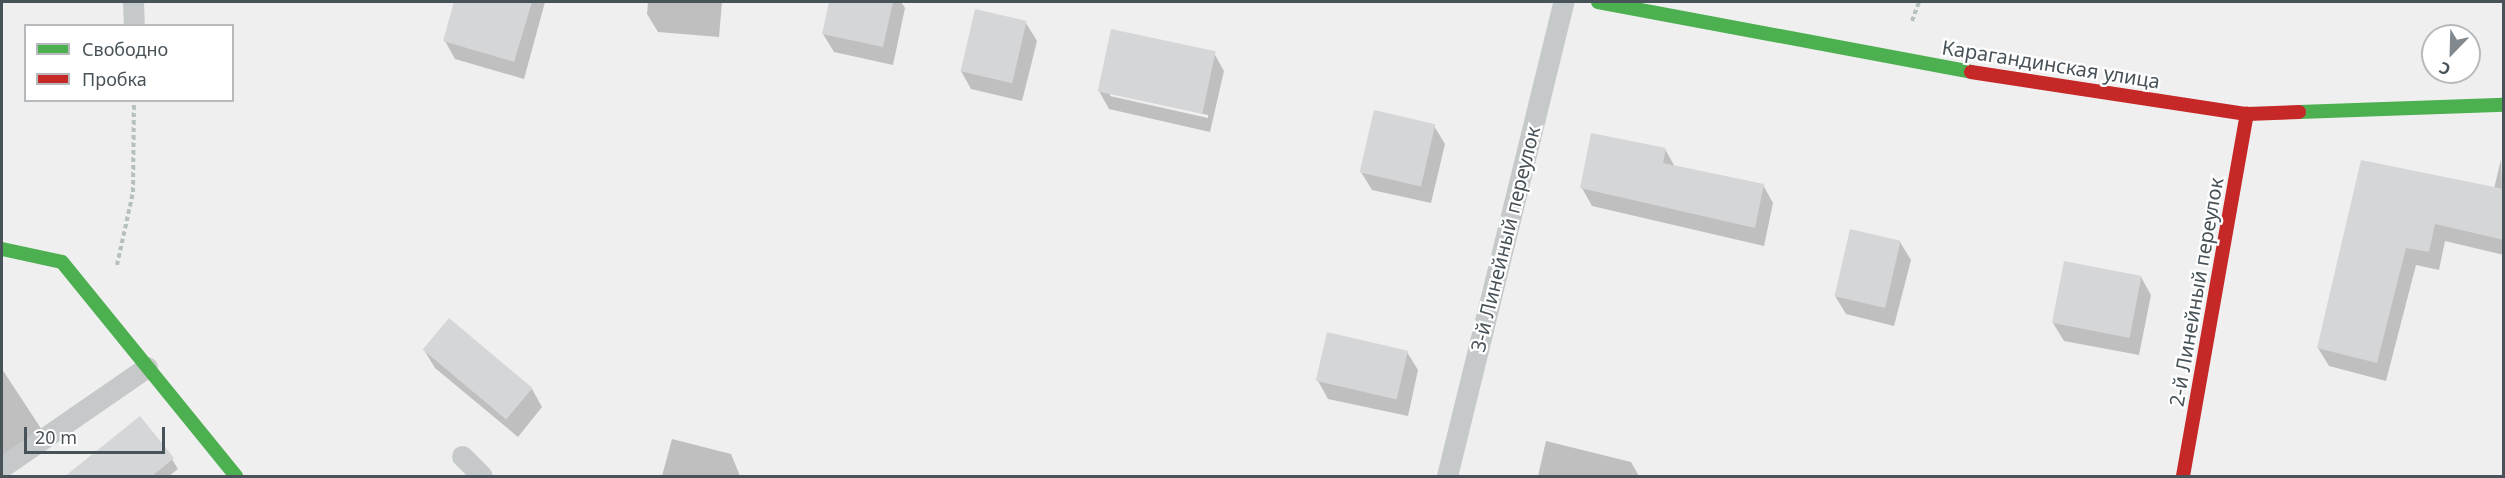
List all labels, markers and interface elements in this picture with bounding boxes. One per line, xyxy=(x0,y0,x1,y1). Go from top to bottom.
legend xyxy=(24,24,234,102)
north arrow xyxy=(2421,24,2481,84)
street label: Карагандинская улица xyxy=(1940,35,2162,93)
text: Свободно xyxy=(82,37,168,61)
text: С xyxy=(2436,57,2454,81)
text: Пробка xyxy=(82,67,147,91)
street label: 3-й Линейный переулок xyxy=(1465,124,1545,354)
street label: 2-й Линейный переулок xyxy=(2164,176,2228,408)
scale bar xyxy=(27,415,168,453)
text: 20 m xyxy=(35,425,77,449)

